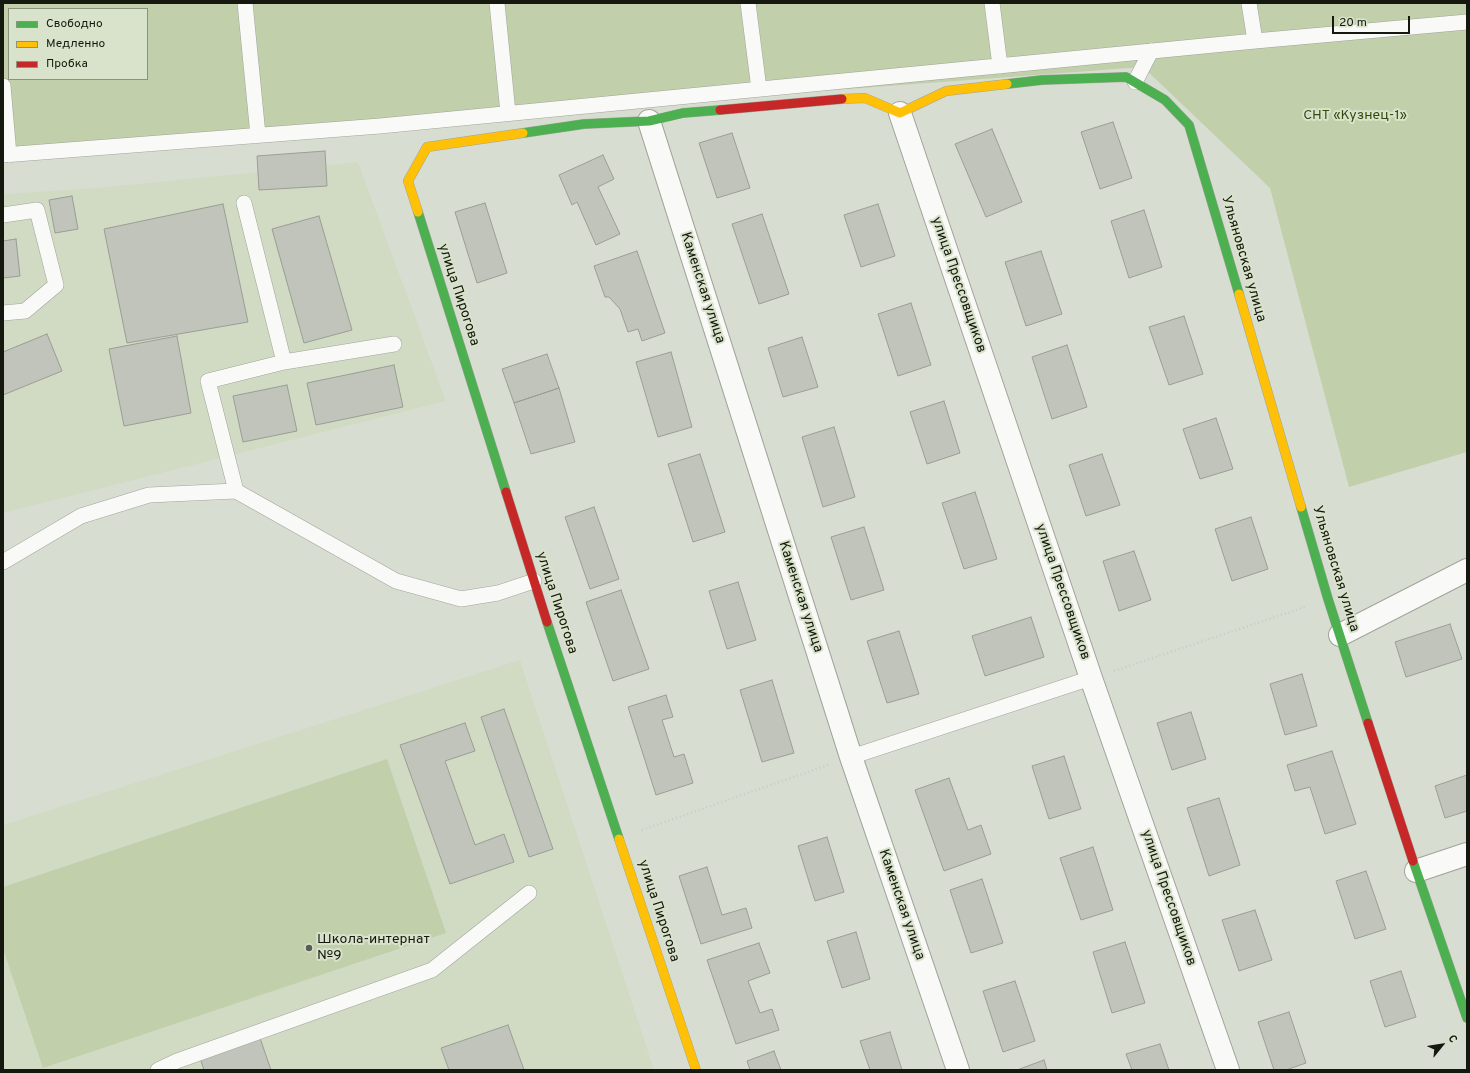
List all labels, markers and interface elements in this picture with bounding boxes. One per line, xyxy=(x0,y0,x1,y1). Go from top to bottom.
legend xyxy=(8,8,148,80)
scale bar xyxy=(1334,8,1412,34)
text: 20 m xyxy=(1339,15,1367,31)
text: Свободно xyxy=(46,16,103,32)
text: Медленно xyxy=(46,36,105,52)
text: Пробка xyxy=(46,56,88,72)
park label: СНТ «Кузнец-1» xyxy=(1303,108,1407,124)
street label: Ульяновская улица xyxy=(1217,194,1269,324)
street label: улица Прессовщиков xyxy=(927,215,989,355)
street label: Каменская улица xyxy=(676,230,728,346)
street label: улица Пирогова xyxy=(434,242,482,348)
street label: Ульяновская улица xyxy=(1308,504,1362,634)
street label: улица Прессовщиков xyxy=(1031,522,1093,662)
street label: Каменская улица xyxy=(774,539,826,655)
street label: улица Пирогова xyxy=(532,550,580,656)
street label: улица Прессовщиков xyxy=(1137,828,1199,968)
street label: Каменская улица xyxy=(874,847,928,963)
street label: улица Пирогова xyxy=(634,858,682,964)
place label: Школа-интернат №9 xyxy=(317,932,430,964)
marker: Школа-интернат №9 xyxy=(304,943,314,953)
north arrow xyxy=(1422,1025,1462,1065)
text: С xyxy=(1445,1032,1460,1046)

